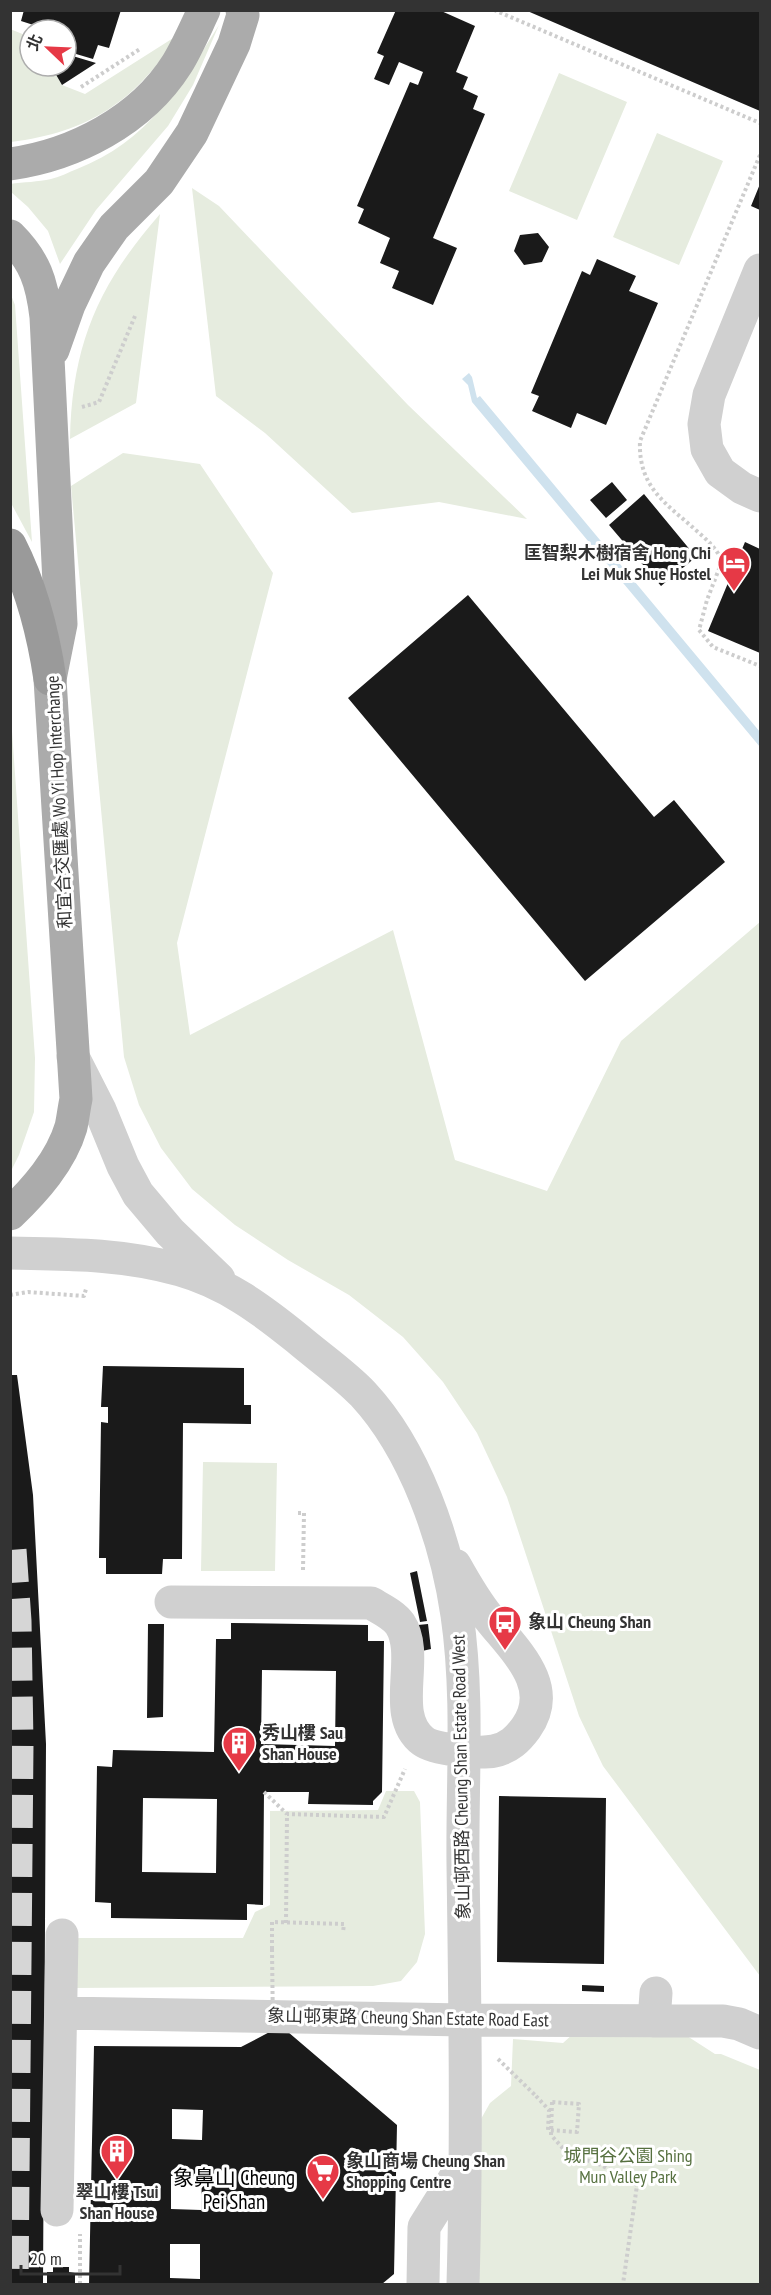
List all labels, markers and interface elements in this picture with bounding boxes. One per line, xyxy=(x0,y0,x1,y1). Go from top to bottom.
north arrow xyxy=(18,18,78,78)
text: 北 xyxy=(22,31,47,53)
place label: 匡智梨木樹宿舍 Hong Chi Lei Muk Shue Hostel xyxy=(524,541,712,585)
hotel icon: 匡智梨木樹宿舍 Hong Chi Lei Muk Shue Hostel xyxy=(716,545,752,592)
street label: 和宜合交匯處 Wo Yi Hop Interchange xyxy=(40,675,77,929)
bus stop icon: 象山 Cheung Shan xyxy=(487,1604,523,1651)
place label: 象山 Cheung Shan xyxy=(528,1610,651,1633)
street label: 象山邨西路 Cheung Shan Estate Road West xyxy=(447,1634,474,1920)
place label: 秀山樓 Sau Shan House xyxy=(262,1721,343,1765)
building icon: 秀山樓 Sau Shan House xyxy=(221,1725,257,1772)
street label: 象山邨東路 Cheung Shan Estate Road East xyxy=(267,2004,549,2031)
building icon: 翠山樓 Tsui Shan House xyxy=(99,2133,135,2180)
park label: 城門谷公園 Shing Mun Valley Park xyxy=(563,2144,693,2188)
place label: 象山商場 Cheung Shan Shopping Centre xyxy=(346,2149,505,2193)
supermarket icon: 象山商場 Cheung Shan Shopping Centre xyxy=(305,2153,341,2200)
district label: 象鼻山 Cheung Pei Shan xyxy=(173,2164,295,2215)
place label: 翠山樓 Tsui Shan House xyxy=(75,2180,159,2224)
scale bar xyxy=(21,2238,120,2276)
text: 20 m xyxy=(30,2247,62,2270)

